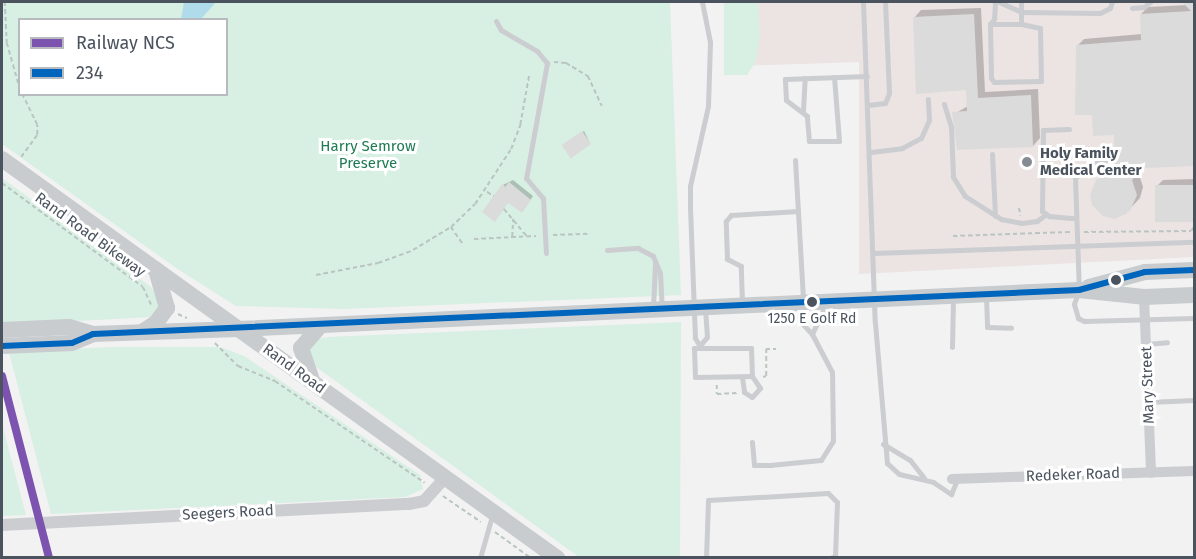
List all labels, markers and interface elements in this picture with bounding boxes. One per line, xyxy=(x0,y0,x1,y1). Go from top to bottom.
legend xyxy=(18,18,228,96)
text: Railway NCS xyxy=(76,32,175,54)
text: 234 xyxy=(76,62,103,84)
park label: Harry Semrow Preserve xyxy=(320,137,416,172)
place label: Holy Family Medical Center xyxy=(1040,144,1141,179)
marker: Holy Family Medical Center xyxy=(1018,153,1036,171)
street label: Rand Road Bikeway xyxy=(31,189,149,281)
unlabelled marker xyxy=(1110,274,1122,286)
marker: 1250 E Golf Rd xyxy=(806,296,818,308)
place label: 1250 E Golf Rd xyxy=(768,311,856,327)
street label: Rand Road xyxy=(259,340,329,398)
street label: Mary Street xyxy=(1138,346,1158,424)
street label: Redeker Road xyxy=(1026,464,1120,486)
street label: Seegers Road xyxy=(182,502,274,524)

